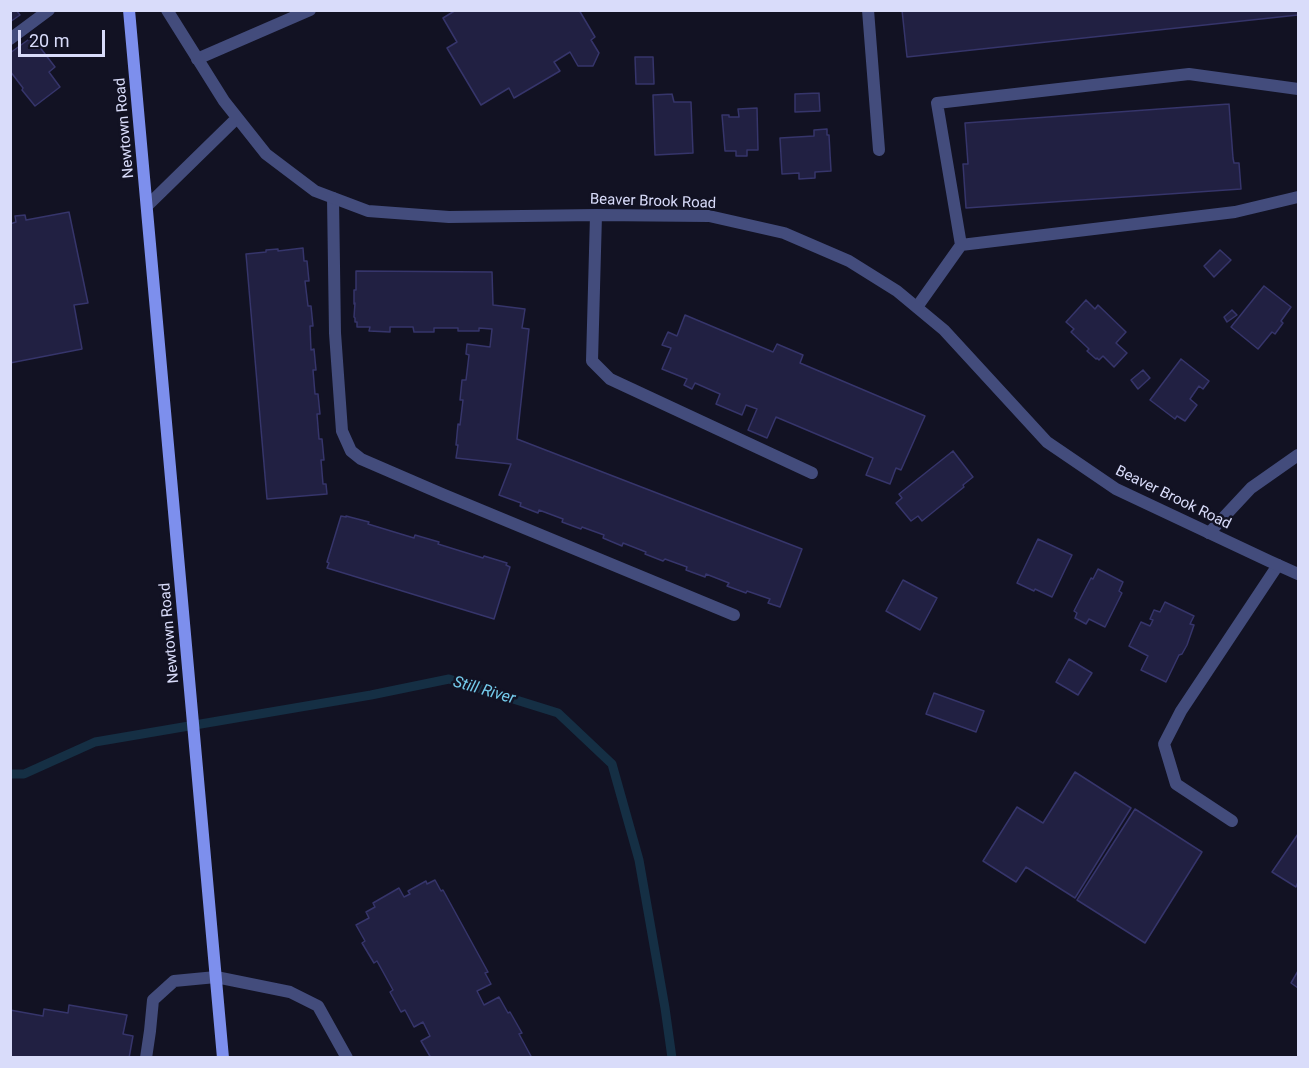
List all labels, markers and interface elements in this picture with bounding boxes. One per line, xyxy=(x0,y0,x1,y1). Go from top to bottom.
scale bar xyxy=(21,18,108,56)
text: 20 m xyxy=(29,30,69,51)
street label: Newtown Road xyxy=(112,77,138,179)
street label: Beaver Brook Road xyxy=(590,191,716,213)
street label: Beaver Brook Road xyxy=(1112,462,1234,534)
street label: Newtown Road xyxy=(157,582,183,684)
water label: Still River xyxy=(451,673,517,709)

